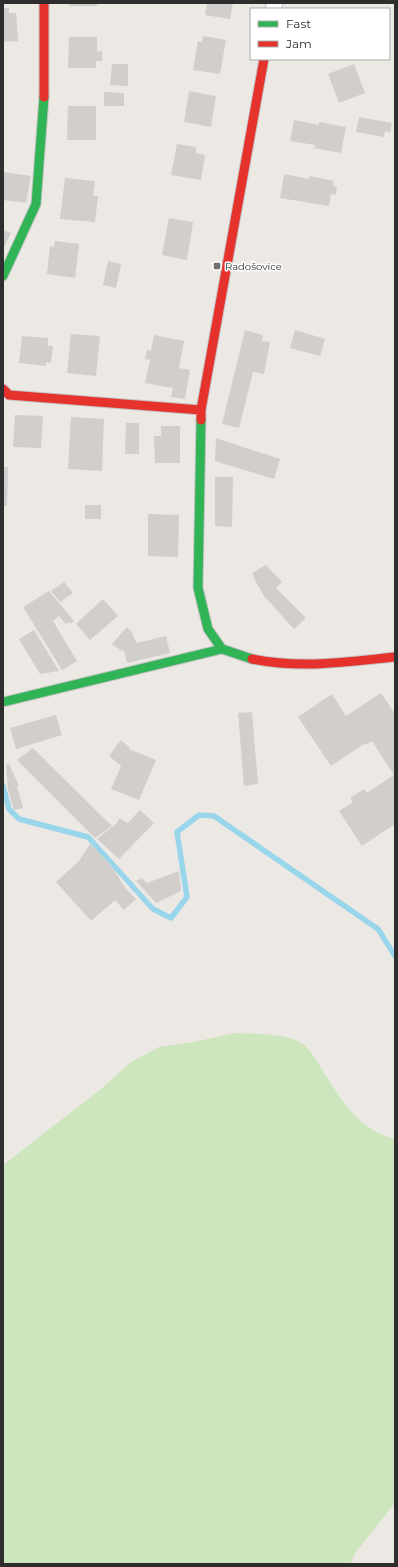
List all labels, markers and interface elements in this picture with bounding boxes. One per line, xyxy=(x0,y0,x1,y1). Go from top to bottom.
legend xyxy=(250,8,390,60)
text: Fast xyxy=(286,16,311,31)
text: Jam xyxy=(285,36,312,51)
place label: Radošovice xyxy=(225,260,282,273)
marker: Radošovice xyxy=(212,261,222,271)

